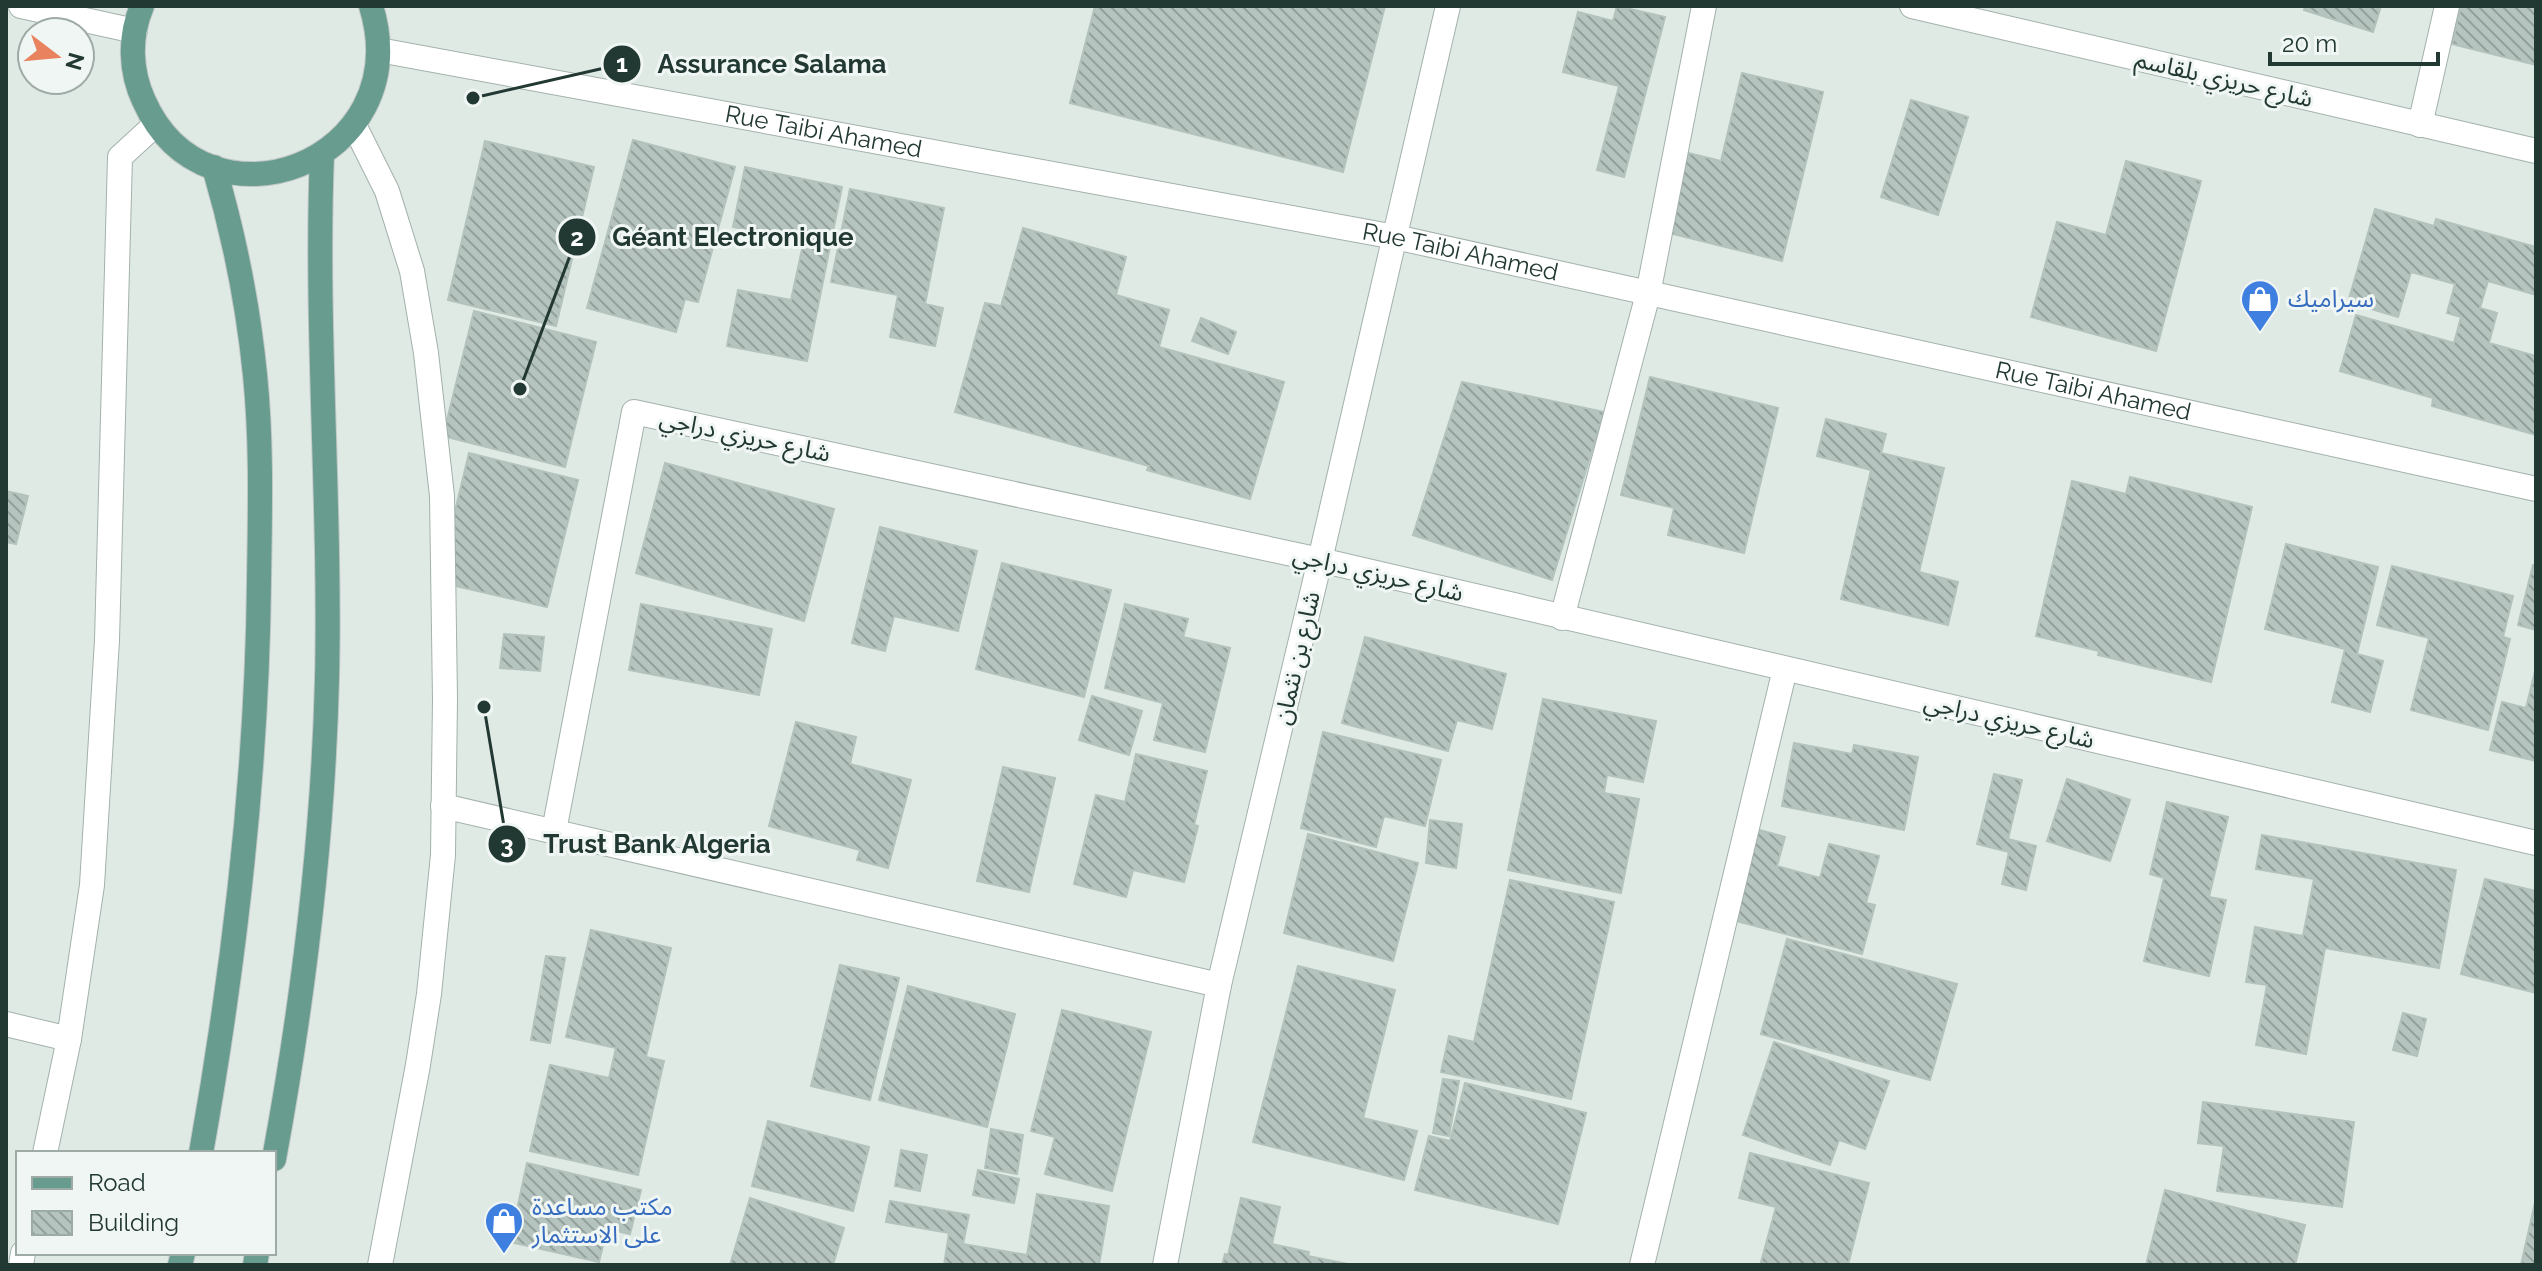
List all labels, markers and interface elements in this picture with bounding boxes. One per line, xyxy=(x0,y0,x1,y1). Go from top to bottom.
north arrow xyxy=(16,16,96,96)
scale bar xyxy=(2270,16,2438,66)
text: 20 m xyxy=(2282,29,2337,58)
callout: Assurance Salama xyxy=(602,39,903,89)
street label: شارع حريزي بلقاسم xyxy=(2131,44,2316,118)
text: 1 xyxy=(616,49,628,78)
text: Assurance Salama xyxy=(657,49,887,79)
text: N xyxy=(60,50,90,73)
street label: Rue Taibi Ahamed xyxy=(723,99,924,164)
callout: Géant Electronique xyxy=(557,212,870,262)
street label: Rue Taibi Ahamed xyxy=(1360,216,1561,287)
text: Géant Electronique xyxy=(612,222,854,252)
text: 2 xyxy=(570,223,584,252)
shop icon: سيراميك xyxy=(2239,278,2281,333)
place label: سيراميك xyxy=(2288,284,2374,313)
street label: Rue Taibi Ahamed xyxy=(1993,355,2194,426)
street label: شارع حريزي دراجي xyxy=(656,403,833,472)
street label: شارع حريزي دراجي xyxy=(1289,540,1466,612)
street label: شارع بن نثمان xyxy=(1267,589,1329,728)
street label: شارع حريزي دراجي xyxy=(1920,687,2097,759)
callout: Trust Bank Algeria xyxy=(487,819,788,869)
text: Trust Bank Algeria xyxy=(543,829,771,859)
text: 3 xyxy=(500,830,514,859)
legend xyxy=(16,1151,276,1255)
text: Road xyxy=(88,1168,146,1197)
place label: مكتب مساعدة على الاستثمار xyxy=(531,1192,673,1249)
shop icon: مكتب مساعدة على الاستثمار xyxy=(483,1200,525,1255)
text: Building xyxy=(88,1208,179,1237)

